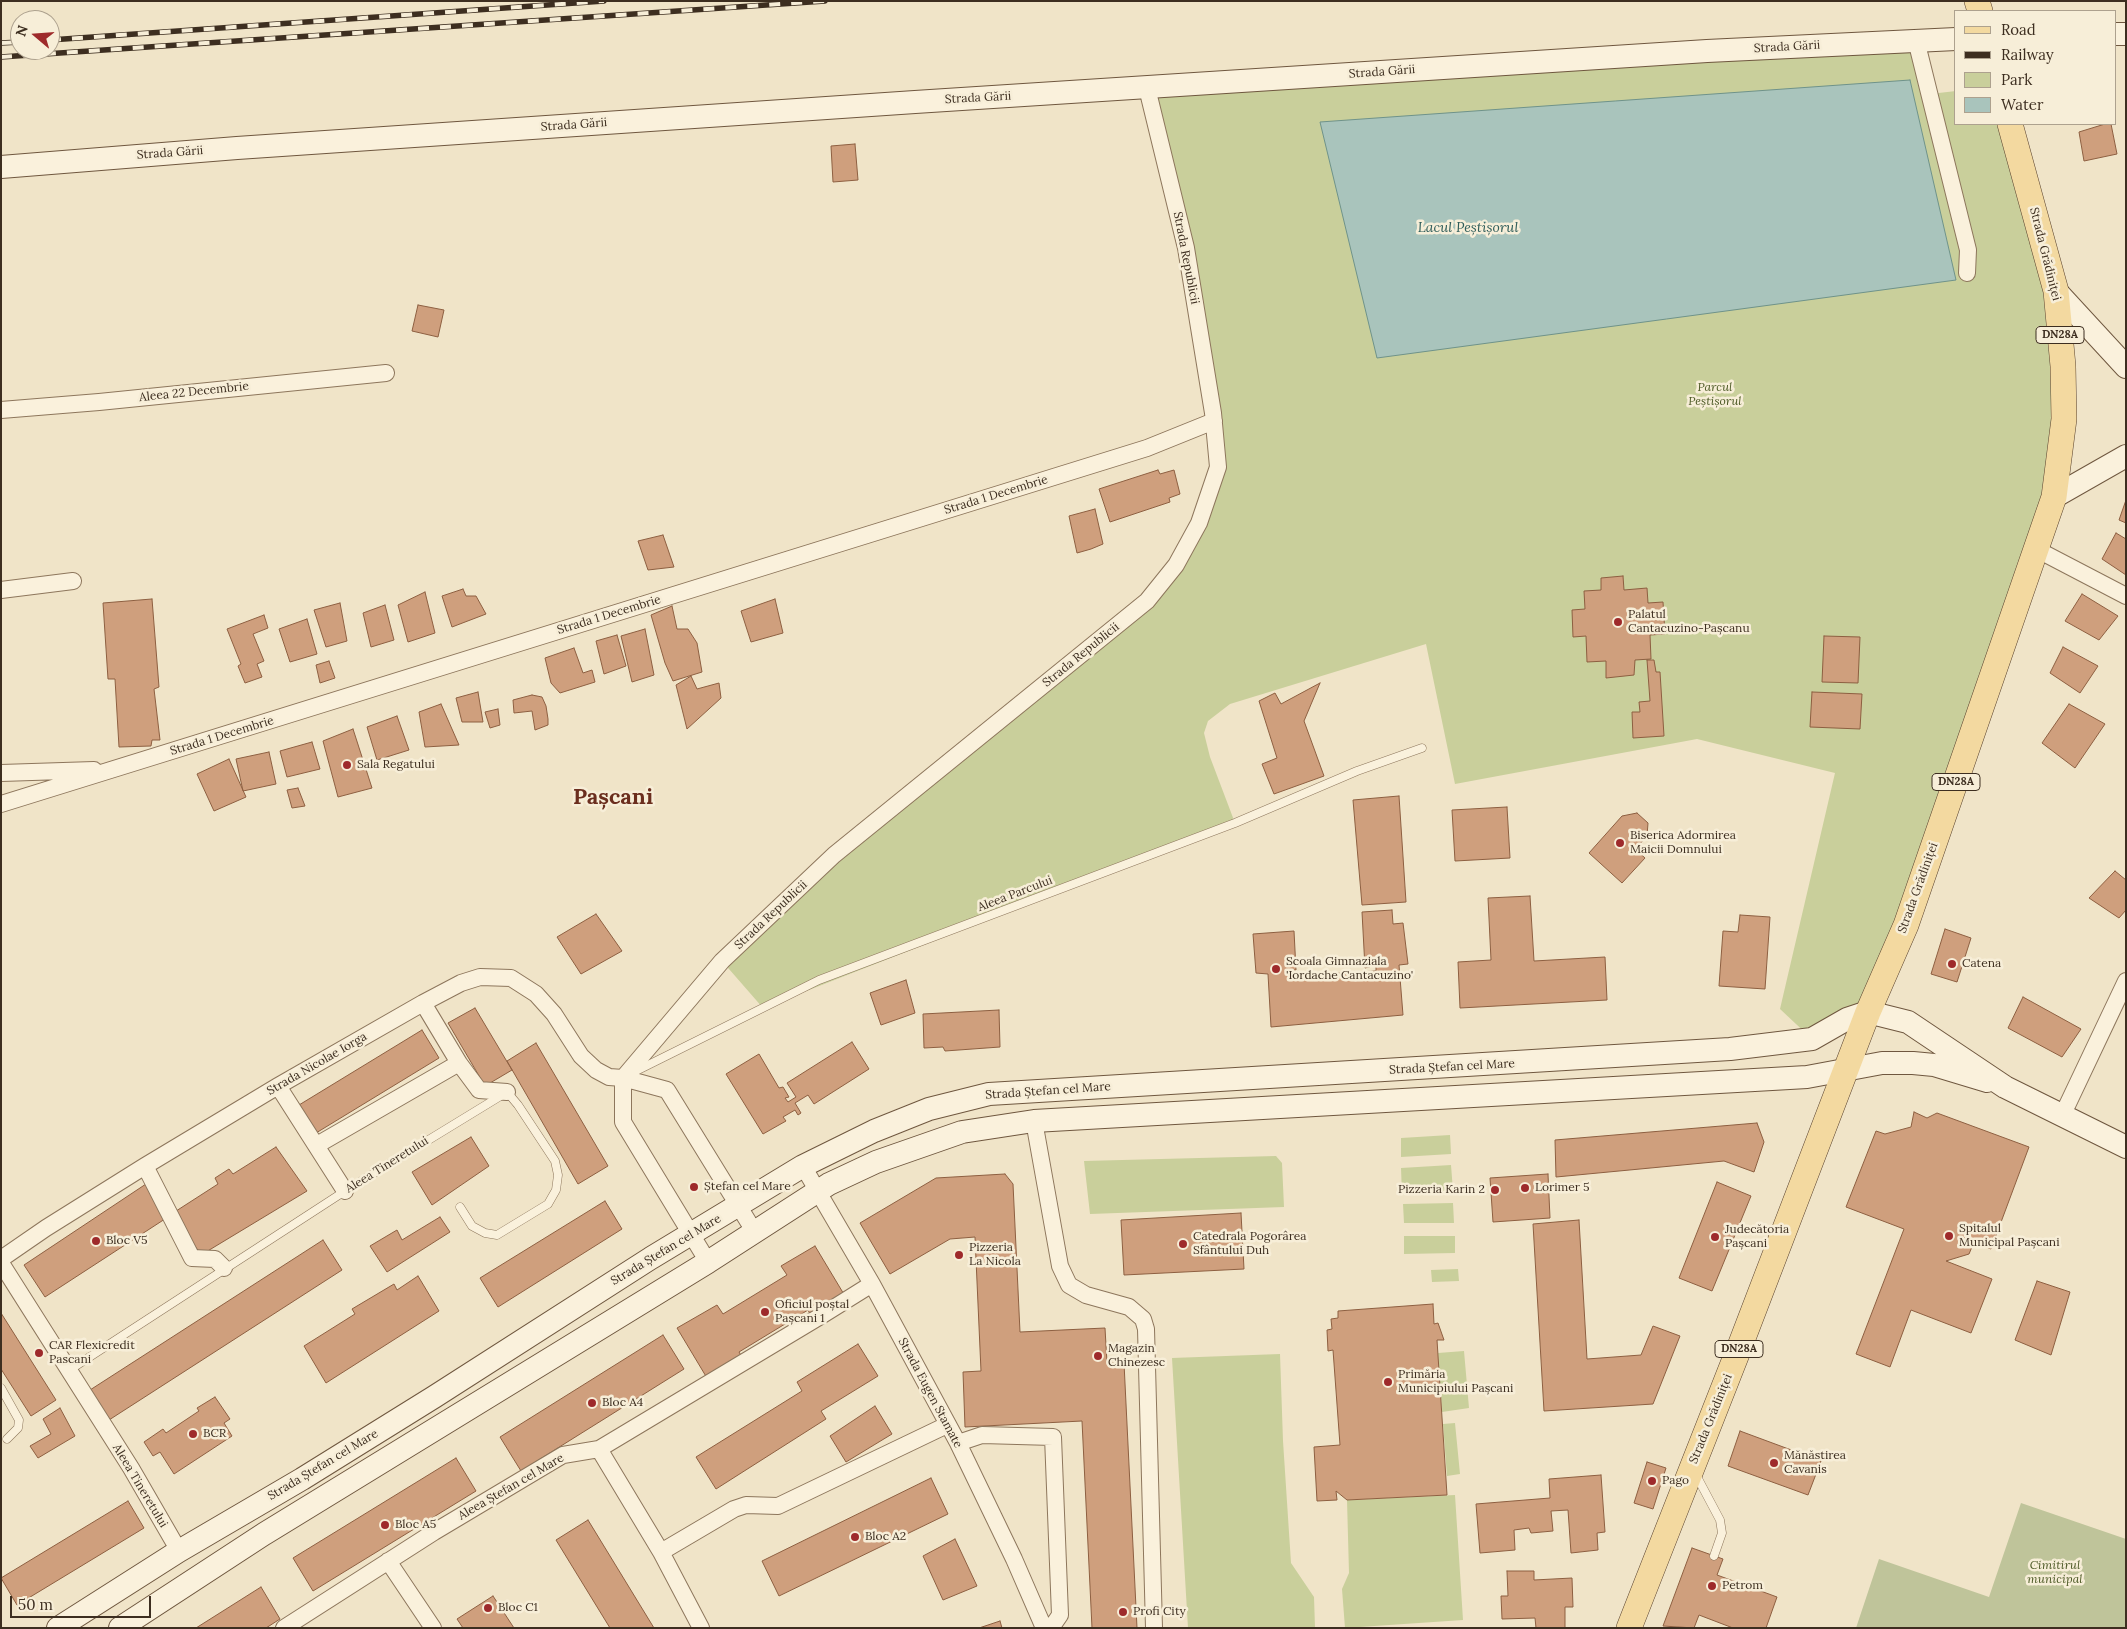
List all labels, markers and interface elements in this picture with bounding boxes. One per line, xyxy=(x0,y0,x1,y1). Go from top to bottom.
north arrow xyxy=(10,10,60,60)
legend xyxy=(1954,10,2117,125)
text: Road xyxy=(2001,20,2036,39)
text: N xyxy=(11,23,32,39)
street label: Strada Gării xyxy=(1753,38,1821,56)
text: Railway xyxy=(2001,45,2054,64)
street label: Strada Gării xyxy=(1348,62,1416,82)
text: Park xyxy=(2001,70,2032,89)
street label: Strada Gării xyxy=(944,89,1012,107)
text: Water xyxy=(2001,95,2043,114)
street label: Strada Gării xyxy=(540,115,608,135)
street label: Strada Gării xyxy=(136,143,204,163)
street label: Strada Grădiniței xyxy=(2026,206,2064,302)
street label: Strada Republicii xyxy=(1170,210,1202,306)
water label: Lacul Peștișorul xyxy=(1418,220,1518,236)
road number: DN28A xyxy=(2036,326,2084,344)
street label: Aleea 22 Decembrie xyxy=(139,379,249,405)
park label: Parcul Peștișorul xyxy=(1688,381,1742,409)
street label: Strada 1 Decembrie xyxy=(942,472,1050,518)
street label: Strada 1 Decembrie xyxy=(555,592,663,638)
place label: Palatul Cantacuzino-Pașcanu xyxy=(1628,608,1750,636)
marker: Palatul Cantacuzino-Pașcanu xyxy=(1612,616,1624,628)
street label: Strada Republicii xyxy=(1040,620,1122,690)
street label: Strada 1 Decembrie xyxy=(168,713,276,759)
place label: Sala Regatului xyxy=(357,758,435,772)
marker: Sala Regatului xyxy=(341,759,353,771)
road number: DN28A xyxy=(1932,774,1980,790)
district label: Pașcani xyxy=(573,785,653,811)
place label: Biserica Adormirea Maicii Domnului xyxy=(1630,829,1736,857)
marker: Biserica Adormirea Maicii Domnului xyxy=(1614,837,1626,849)
street label: Strada Grădiniței xyxy=(1895,841,1941,935)
street label: Aleea Parcului xyxy=(976,873,1054,915)
street label: Strada Republicii xyxy=(732,878,810,952)
place label: Scoala Gimnaziala 'Iordache Cantacuzino' xyxy=(1286,955,1413,983)
place label: Catena xyxy=(1962,957,2001,971)
marker: Catena xyxy=(1946,958,1958,970)
marker: Scoala Gimnaziala 'Iordache Cantacuzino' xyxy=(1270,963,1282,975)
street label: Strada Nicolae Iorga xyxy=(264,1030,370,1098)
street label: Strada Ștefan cel Mare xyxy=(1389,1057,1515,1077)
street label: Strada Ștefan cel Mare xyxy=(985,1079,1111,1103)
street label: Aleea Tineretului xyxy=(343,1134,431,1196)
place label: Ștefan cel Mare xyxy=(704,1180,791,1194)
marker: Ștefan cel Mare xyxy=(688,1181,700,1193)
place label: Lorimer 5 xyxy=(1535,1181,1590,1195)
marker: Lorimer 5 xyxy=(1519,1182,1531,1194)
place label: Pizzeria Karin 2 xyxy=(1398,1183,1485,1197)
marker: Pizzeria Karin 2 xyxy=(1489,1184,1501,1196)
street label: Strada Ștefan cel Mare xyxy=(608,1211,724,1289)
place label: Spitalul Municipal Pașcani xyxy=(1959,1222,2060,1250)
place label: Judecătoria Pașcani xyxy=(1725,1223,1789,1251)
place label: Catedrala Pogorârea Sfântului Duh xyxy=(1193,1230,1307,1258)
marker: Spitalul Municipal Pașcani xyxy=(1943,1230,1955,1242)
marker: Judecătoria Pașcani xyxy=(1709,1231,1721,1243)
place label: Bloc V5 xyxy=(106,1234,148,1248)
marker: Bloc V5 xyxy=(90,1235,102,1247)
marker: Catedrala Pogorârea Sfântului Duh xyxy=(1177,1238,1189,1250)
place label: Pizzeria La Nicola xyxy=(969,1241,1021,1269)
marker: Pizzeria La Nicola xyxy=(953,1249,965,1261)
place label: Oficiul poștal Pașcani 1 xyxy=(775,1298,849,1326)
marker: Oficiul poștal Pașcani 1 xyxy=(759,1306,771,1318)
street label: Strada Eugen Stamate xyxy=(895,1335,965,1451)
place label: CAR Flexicredit Pascani xyxy=(49,1339,135,1367)
road number: DN28A xyxy=(1715,1340,1763,1358)
place label: Magazin Chinezesc xyxy=(1108,1342,1165,1370)
marker: CAR Flexicredit Pascani xyxy=(33,1347,45,1359)
marker: Magazin Chinezesc xyxy=(1092,1350,1104,1362)
place label: Primăria Municipiului Pașcani xyxy=(1398,1368,1513,1396)
street label: Strada Grădiniței xyxy=(1686,1372,1736,1466)
marker: Primăria Municipiului Pașcani xyxy=(1382,1376,1394,1388)
place label: Bloc A4 xyxy=(602,1396,643,1410)
marker: Bloc A4 xyxy=(586,1397,598,1409)
street label: Strada Ștefan cel Mare xyxy=(265,1426,381,1504)
place label: BCR xyxy=(203,1427,226,1441)
marker: BCR xyxy=(187,1428,199,1440)
street label: Aleea Tineretului xyxy=(109,1442,171,1530)
place label: Mănăstirea Cavanis xyxy=(1784,1449,1846,1477)
street label: Aleea Ștefan cel Mare xyxy=(456,1451,566,1523)
marker: Mănăstirea Cavanis xyxy=(1768,1457,1780,1469)
place label: Pago xyxy=(1662,1474,1689,1488)
marker: Pago xyxy=(1646,1475,1658,1487)
place label: Bloc A5 xyxy=(395,1518,436,1532)
marker: Bloc A5 xyxy=(379,1519,391,1531)
place label: Bloc A2 xyxy=(865,1530,906,1544)
marker: Bloc A2 xyxy=(849,1531,861,1543)
park label: Cimitirul municipal xyxy=(2027,1559,2083,1587)
place label: Petrom xyxy=(1722,1579,1763,1593)
marker: Petrom xyxy=(1706,1580,1718,1592)
scale bar xyxy=(12,1586,154,1618)
text: 50 m xyxy=(18,1595,53,1614)
place label: Bloc C1 xyxy=(498,1601,538,1615)
marker: Bloc C1 xyxy=(482,1602,494,1614)
place label: Profi City xyxy=(1133,1605,1186,1619)
marker: Profi City xyxy=(1117,1606,1129,1618)

